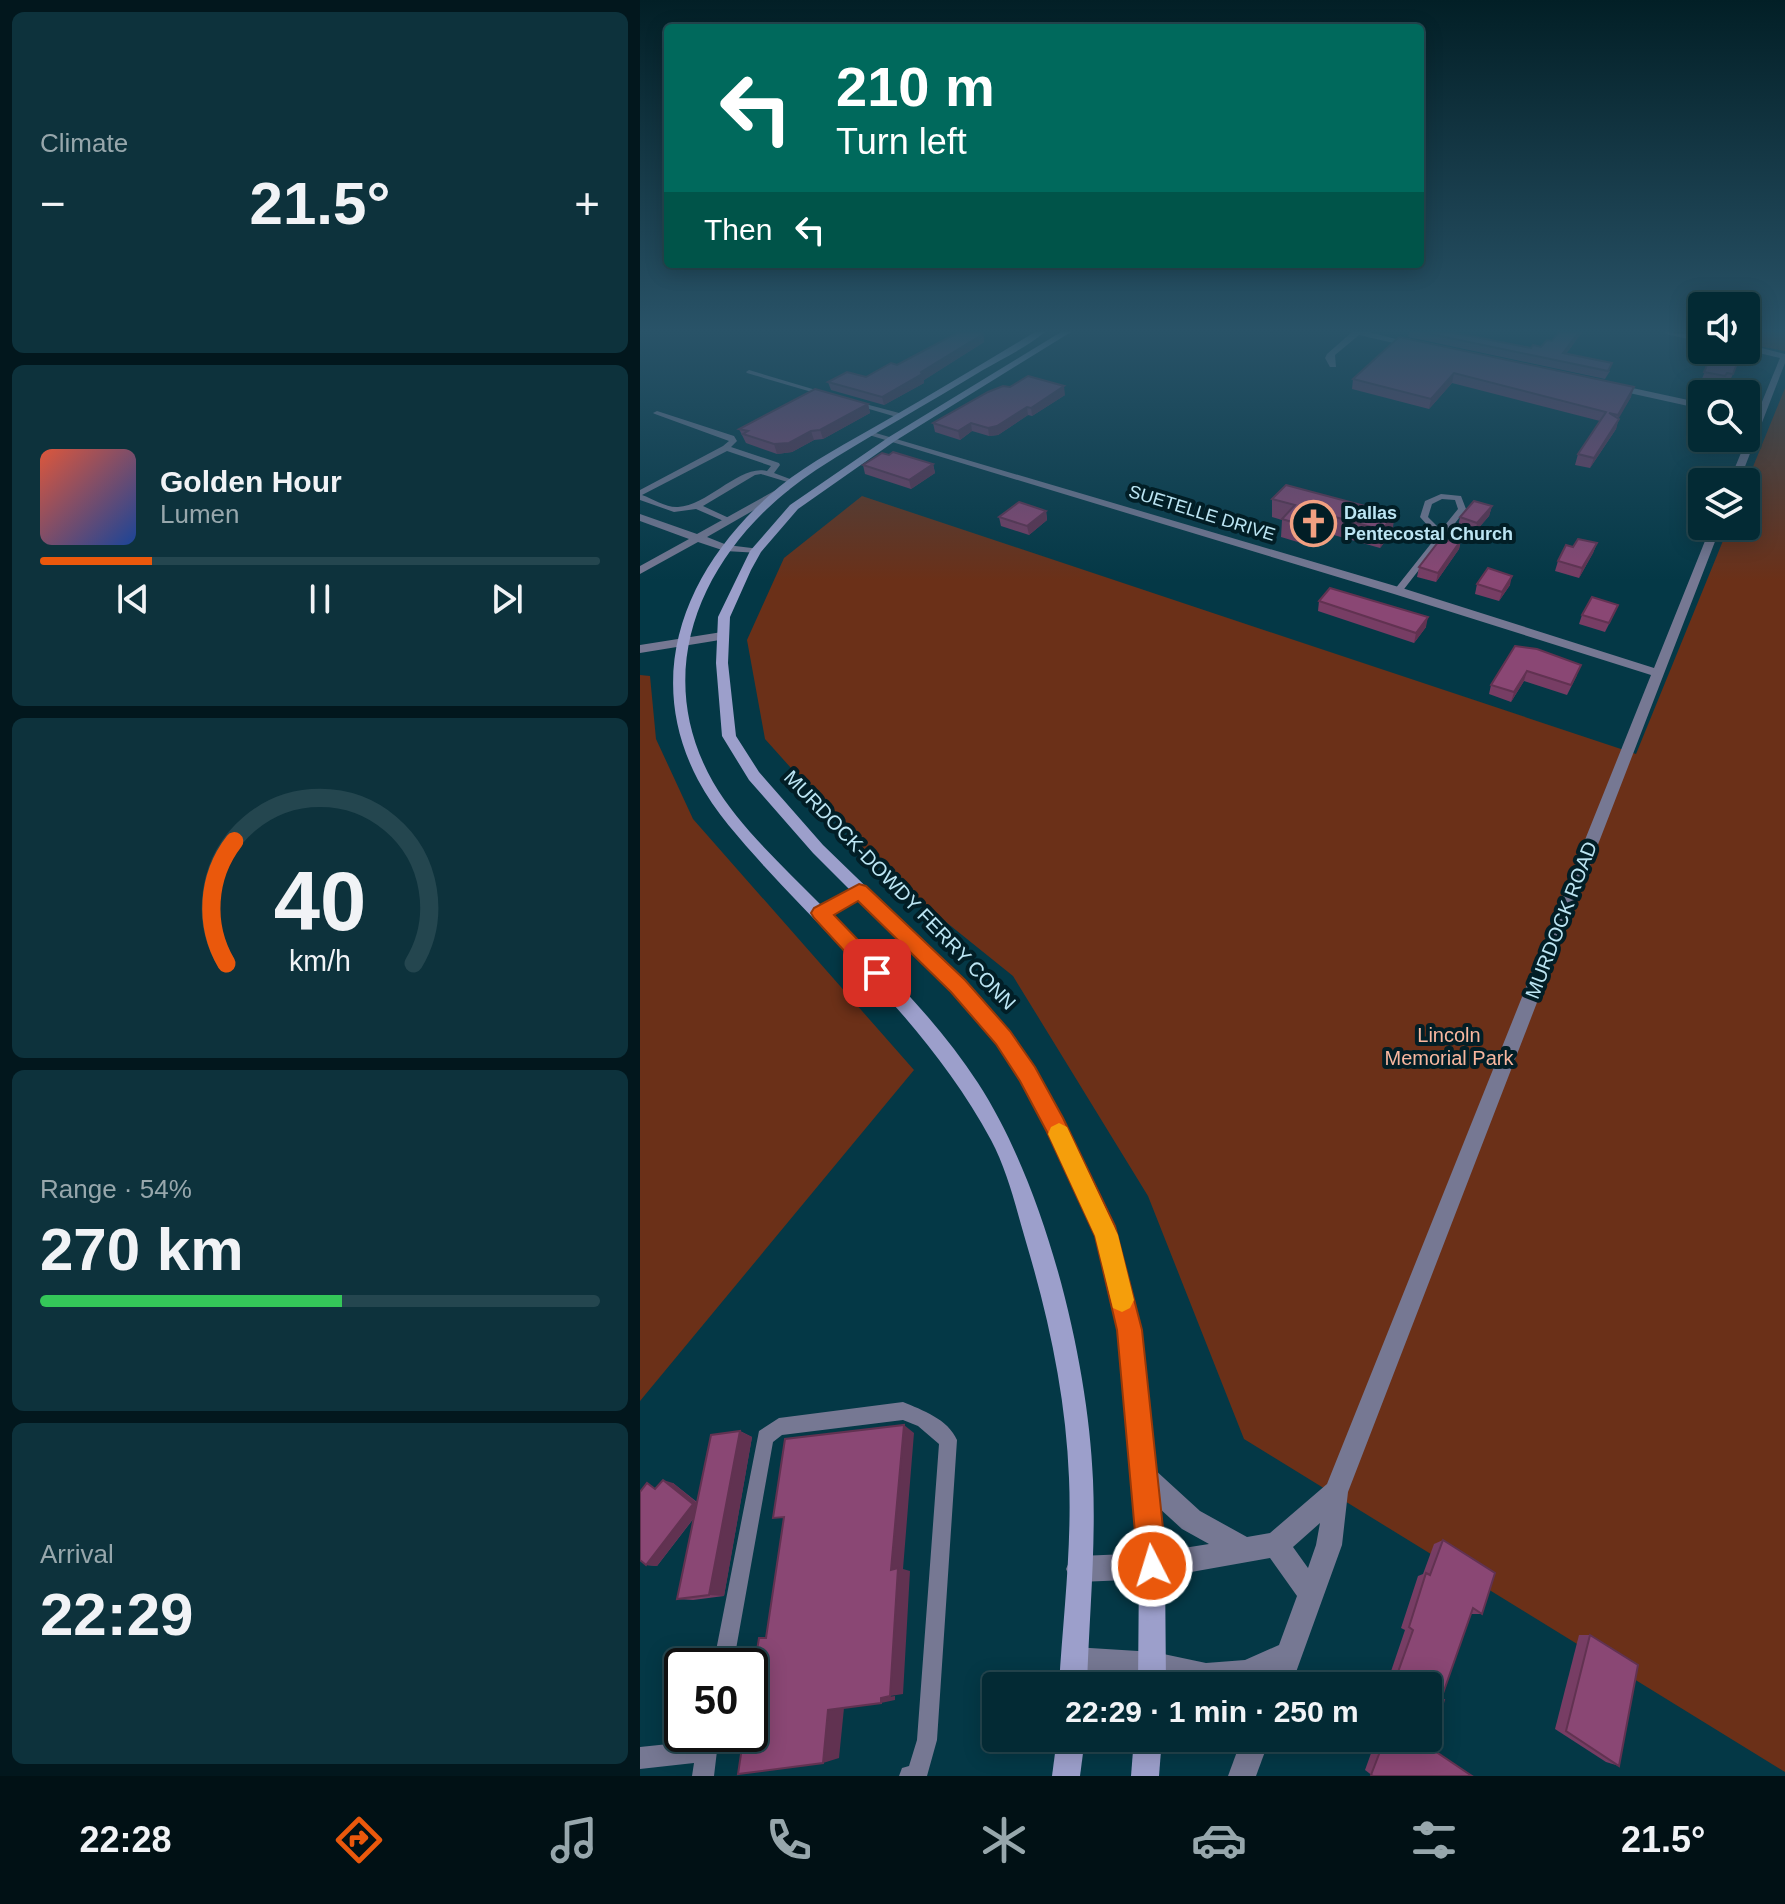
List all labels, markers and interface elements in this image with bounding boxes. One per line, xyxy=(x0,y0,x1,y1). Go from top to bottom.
text: 210 m xyxy=(836,55,995,118)
icon: left xyxy=(704,56,808,160)
text: Turn left xyxy=(836,121,967,162)
text: Climate xyxy=(40,128,128,158)
text: 21.5° xyxy=(250,170,390,237)
text: − xyxy=(40,179,66,228)
text: + xyxy=(574,179,600,228)
icon: left xyxy=(788,208,832,252)
text: Then xyxy=(704,213,772,246)
map controls xyxy=(1688,292,1760,540)
button: sound xyxy=(1688,292,1760,364)
button: search xyxy=(1688,380,1760,452)
text: Golden Hour xyxy=(160,465,342,498)
button: layers xyxy=(1688,468,1760,540)
street label: SUETELLE DRIVE xyxy=(1126,481,1278,545)
text: Lumen xyxy=(160,499,240,529)
church icon: Dallas Pentecostal Church xyxy=(1289,499,1337,547)
place label: Dallas Pentecostal Church xyxy=(1344,503,1513,544)
icon: previous xyxy=(111,577,155,621)
icon: pause xyxy=(298,577,342,621)
icon: next xyxy=(485,577,529,621)
street label: MURDOCK-DOWDY FERRY CONN xyxy=(780,766,1020,1014)
street label: MURDOCK ROAD xyxy=(1521,838,1601,1002)
text: 40 xyxy=(274,855,366,948)
pin xyxy=(843,939,911,1007)
text: km/h xyxy=(289,945,351,977)
icon: arrive xyxy=(855,951,899,995)
park label: Lincoln Memorial Park xyxy=(1385,1024,1514,1069)
text: Range · 54% xyxy=(40,1174,192,1204)
text: 270 km xyxy=(40,1216,244,1283)
position arrow xyxy=(1110,1524,1194,1608)
text: Arrival xyxy=(40,1539,114,1569)
text: 22:29 xyxy=(40,1581,193,1648)
speed limit sign: 50 xyxy=(664,1648,768,1752)
text: 22:29 · 1 min · 250 m xyxy=(1065,1695,1359,1728)
icon: directions xyxy=(331,1812,387,1868)
icon: music xyxy=(546,1812,602,1868)
icon: phone xyxy=(761,1812,817,1868)
icon: climate xyxy=(976,1812,1032,1868)
icon: car xyxy=(1191,1812,1247,1868)
icon: filters xyxy=(1406,1812,1462,1868)
text: 22:28 xyxy=(80,1819,172,1860)
text: 21.5° xyxy=(1621,1819,1705,1860)

